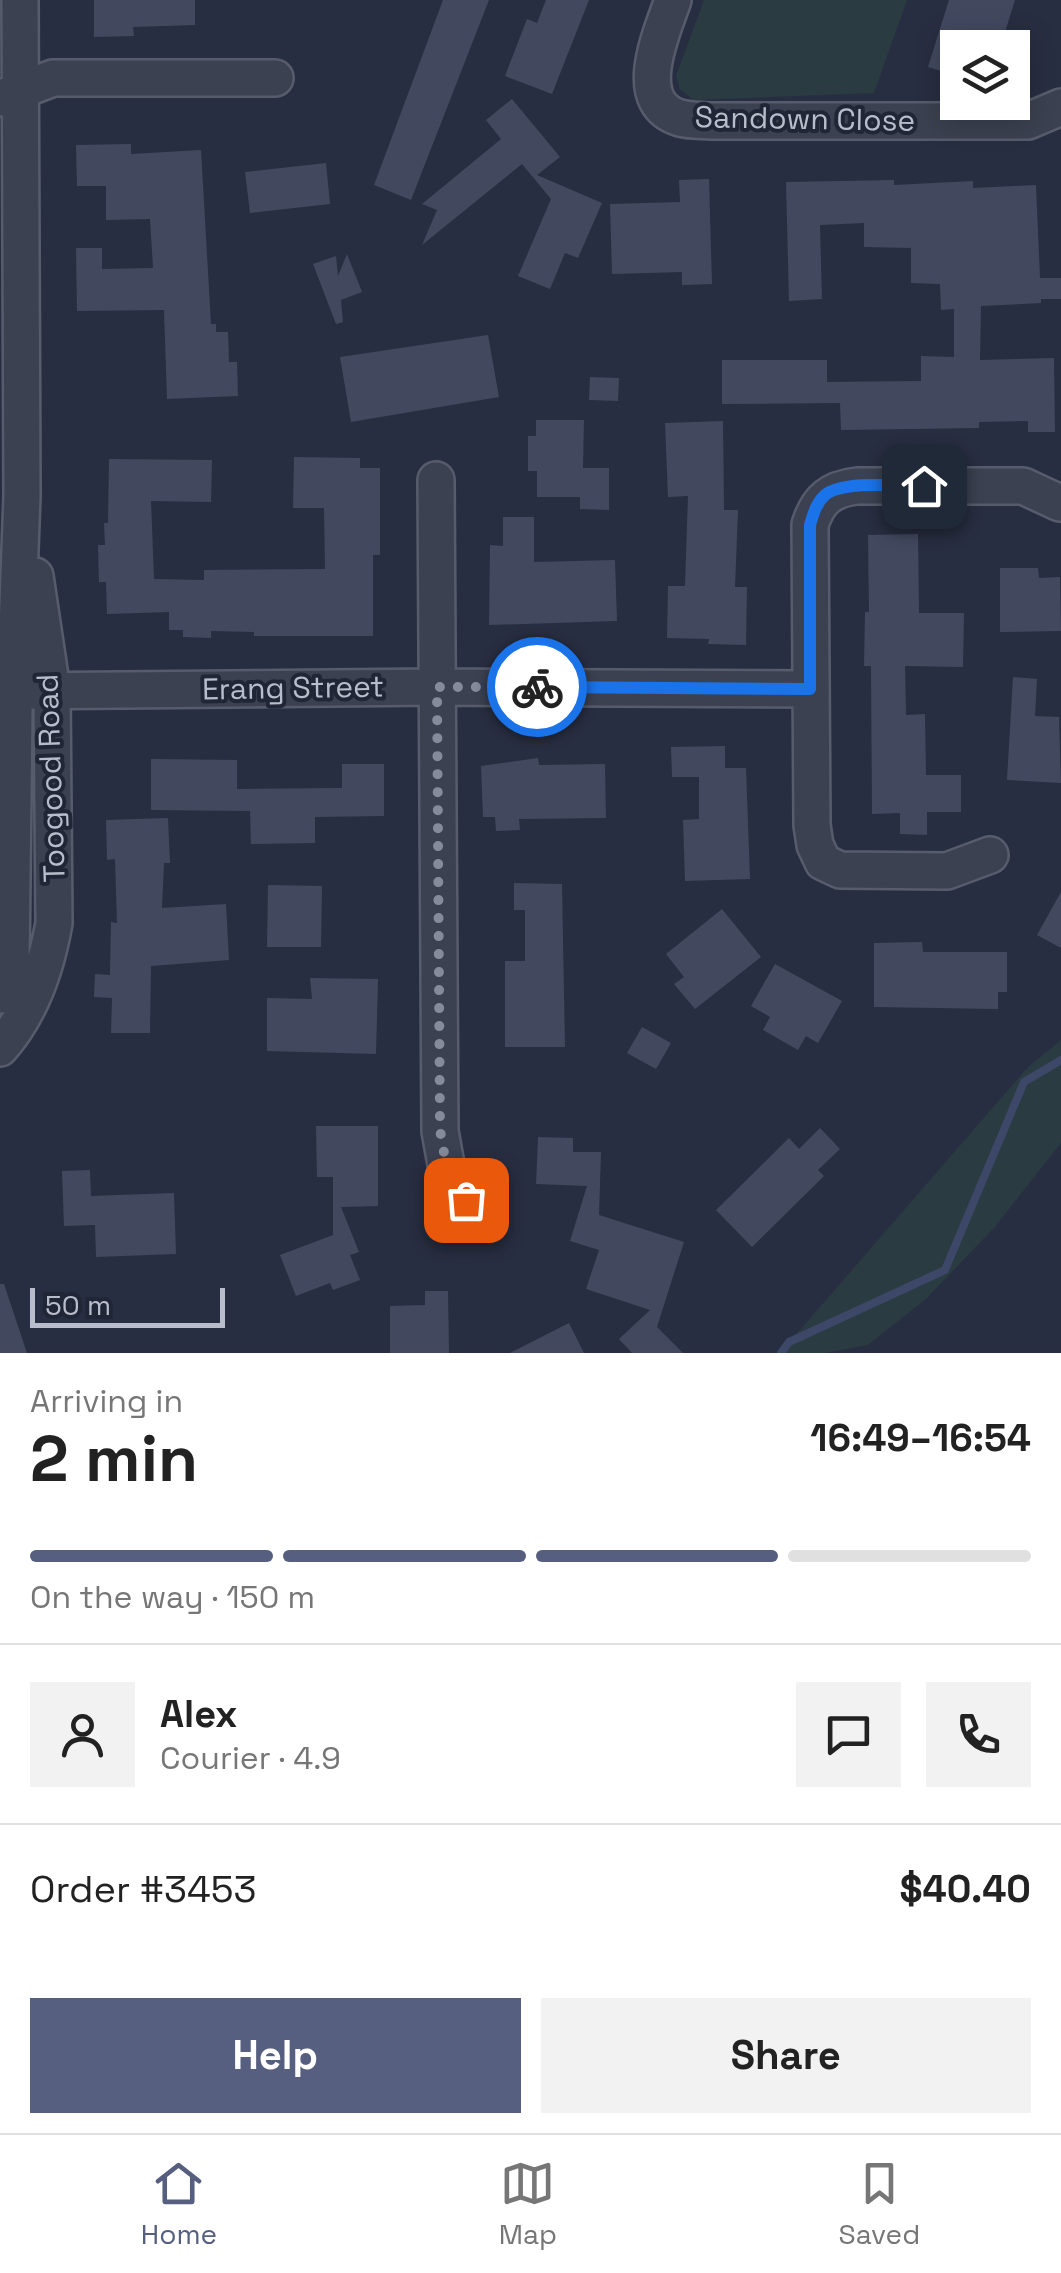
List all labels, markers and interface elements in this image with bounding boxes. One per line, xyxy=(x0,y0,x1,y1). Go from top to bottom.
map controls xyxy=(940,30,1030,120)
button: layers xyxy=(940,30,1030,120)
street label: Sandown Close xyxy=(694,97,916,140)
pin xyxy=(882,444,967,529)
icon: home xyxy=(897,459,952,514)
courier xyxy=(487,637,587,737)
icon: bike xyxy=(510,660,565,715)
street label: Erang Street xyxy=(202,666,384,709)
street label: Toogood Road xyxy=(27,673,74,883)
pin xyxy=(424,1158,509,1243)
icon: bag xyxy=(439,1173,494,1228)
scale bar xyxy=(30,1283,225,1328)
text: 50 m xyxy=(45,1287,111,1323)
text: Arriving in xyxy=(30,1381,183,1421)
text: 16:49–16:54 xyxy=(810,1414,1031,1462)
text: 2 min xyxy=(30,1417,198,1500)
text: On the way · 150 m xyxy=(30,1577,315,1617)
button: person xyxy=(30,1682,135,1787)
button: chat xyxy=(796,1682,901,1787)
button: phone xyxy=(926,1682,1031,1787)
text: Alex xyxy=(160,1690,237,1738)
text: Courier · 4.9 xyxy=(160,1738,341,1778)
text: Order #3453 xyxy=(30,1865,256,1913)
text: $40.40 xyxy=(900,1865,1031,1913)
button: Help xyxy=(30,1998,521,2113)
button: Share xyxy=(541,1998,1031,2113)
tab: Home xyxy=(141,2156,217,2252)
tab: Map xyxy=(499,2156,557,2252)
tab: Saved xyxy=(839,2156,920,2252)

